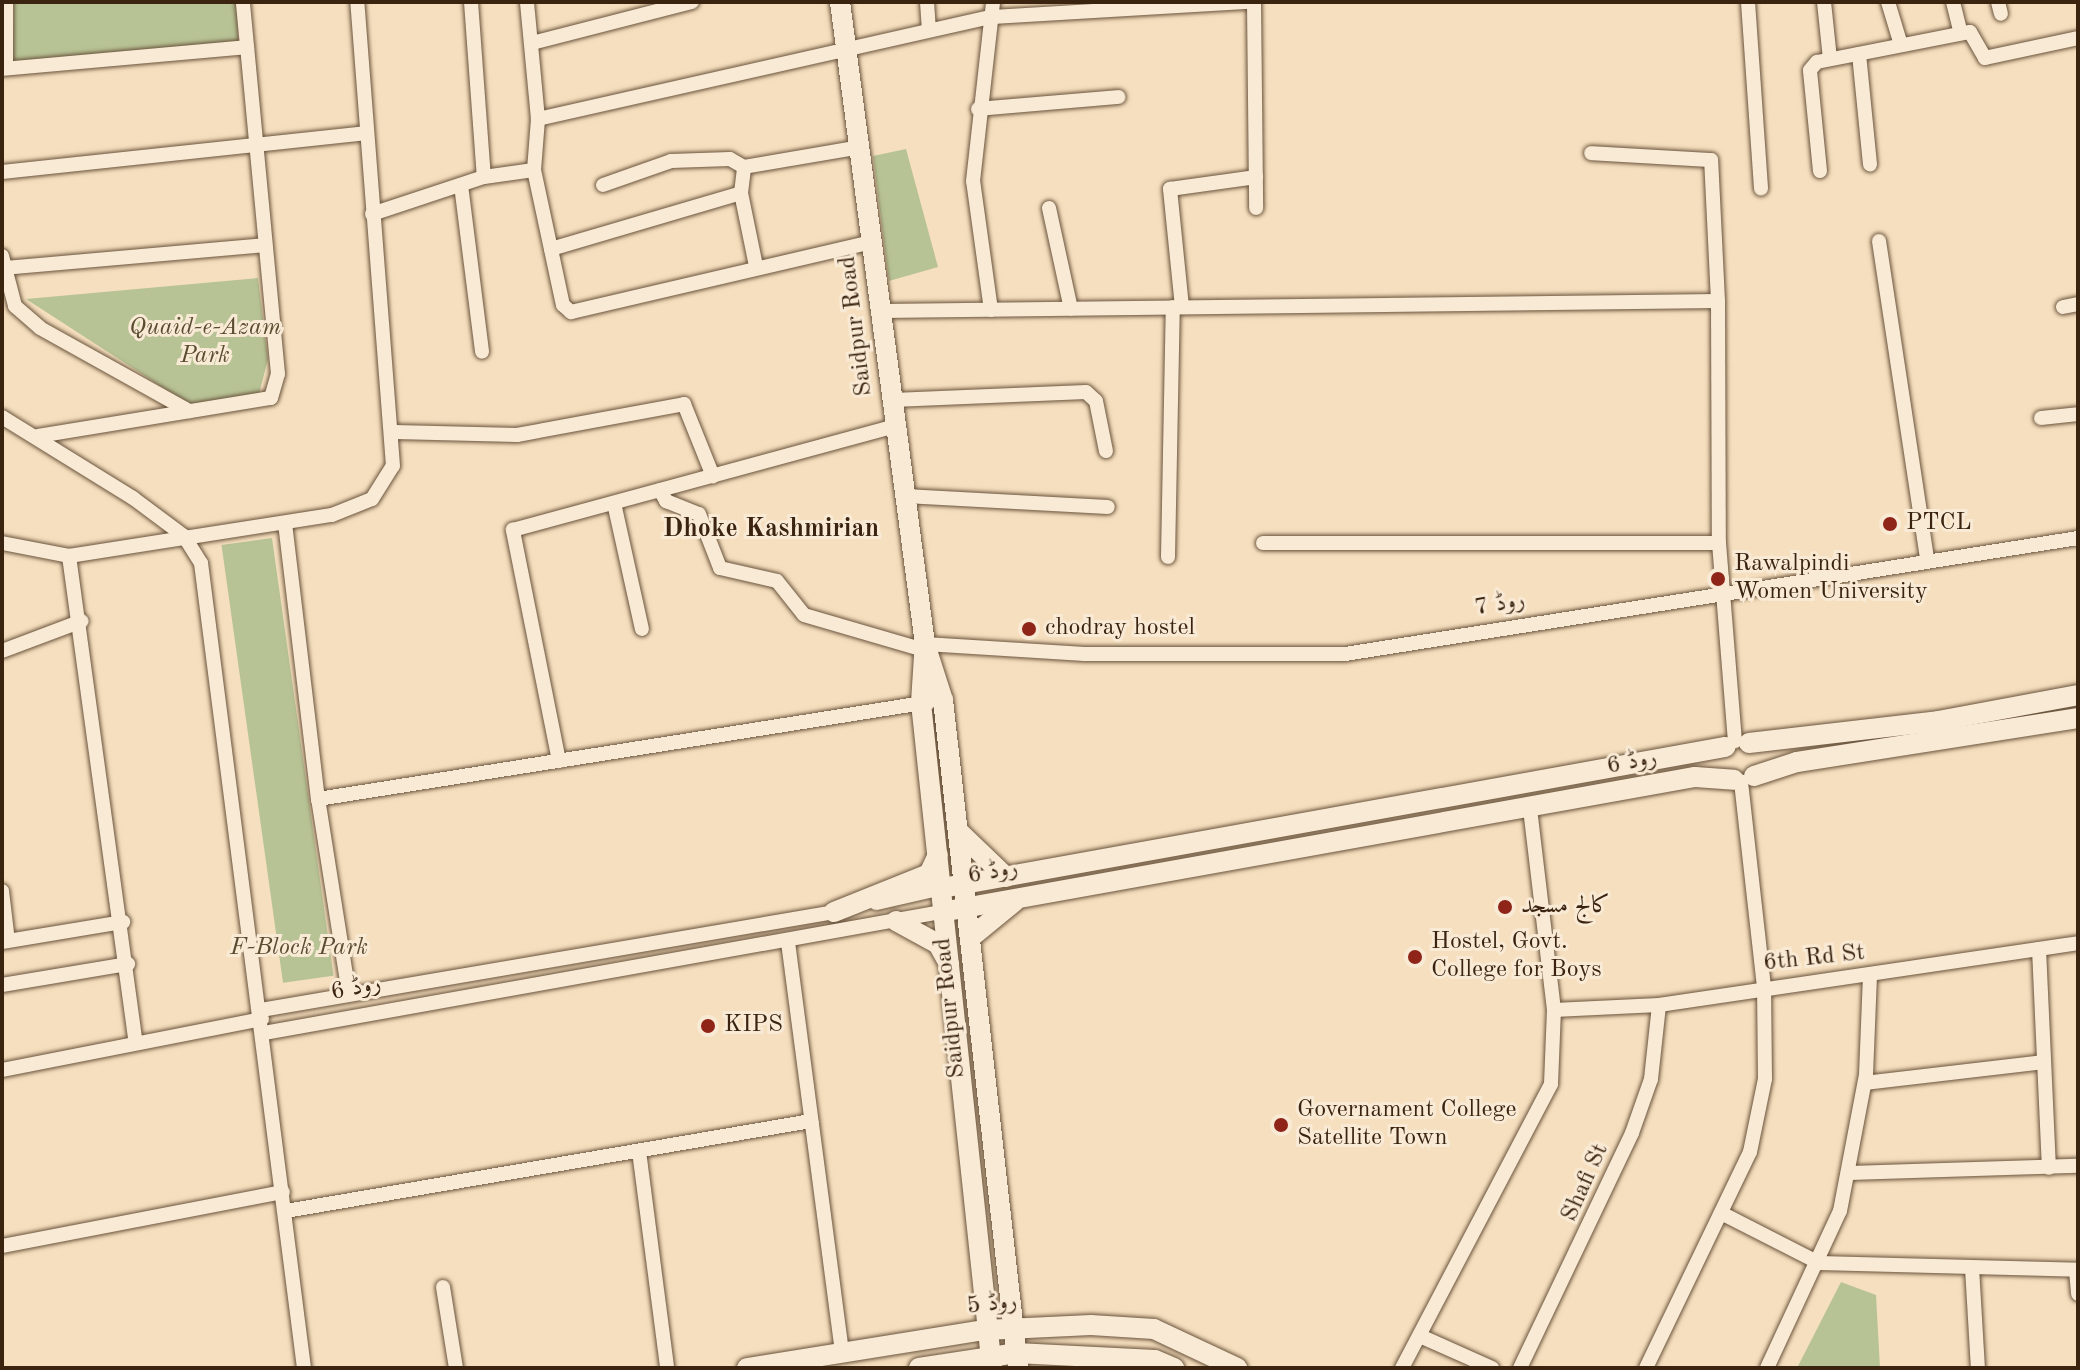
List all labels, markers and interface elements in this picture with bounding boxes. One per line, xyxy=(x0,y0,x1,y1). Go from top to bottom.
street label: Saidpur Road xyxy=(834,254,880,398)
park label: Quaid-e-Azam Park xyxy=(129,315,281,371)
place label: PTCL xyxy=(1906,510,1972,538)
district label: Dhoke Kashmirian xyxy=(663,514,879,546)
marker: PTCL xyxy=(1881,515,1899,533)
place label: Rawalpindi Women University xyxy=(1734,551,1928,607)
marker: Rawalpindi Women University xyxy=(1709,570,1727,588)
street label: روڈ 7 xyxy=(1473,586,1527,624)
place label: chodray hostel xyxy=(1045,615,1195,643)
marker: chodray hostel xyxy=(1020,620,1038,638)
street label: روڈ 6 xyxy=(1604,744,1660,782)
street label: روڈ 6 xyxy=(966,854,1020,892)
place label: کالج مسجد xyxy=(1521,893,1610,921)
marker: کالج مسجد xyxy=(1496,898,1514,916)
place label: Hostel, Govt. College for Boys xyxy=(1431,929,1602,985)
park label: F-Block Park xyxy=(230,935,368,963)
street label: Saidpur Road xyxy=(929,936,973,1080)
street label: 6th Rd St xyxy=(1762,939,1866,979)
marker: Hostel, Govt. College for Boys xyxy=(1406,948,1424,966)
street label: روڈ 6 xyxy=(328,970,384,1008)
place label: KIPS xyxy=(724,1012,783,1040)
marker: KIPS xyxy=(699,1017,717,1035)
place label: Governament College Satellite Town xyxy=(1297,1097,1517,1153)
marker: Governament College Satellite Town xyxy=(1272,1116,1290,1134)
street label: Shafi St xyxy=(1556,1139,1616,1227)
street label: روڈ 5 xyxy=(965,1288,1019,1322)

